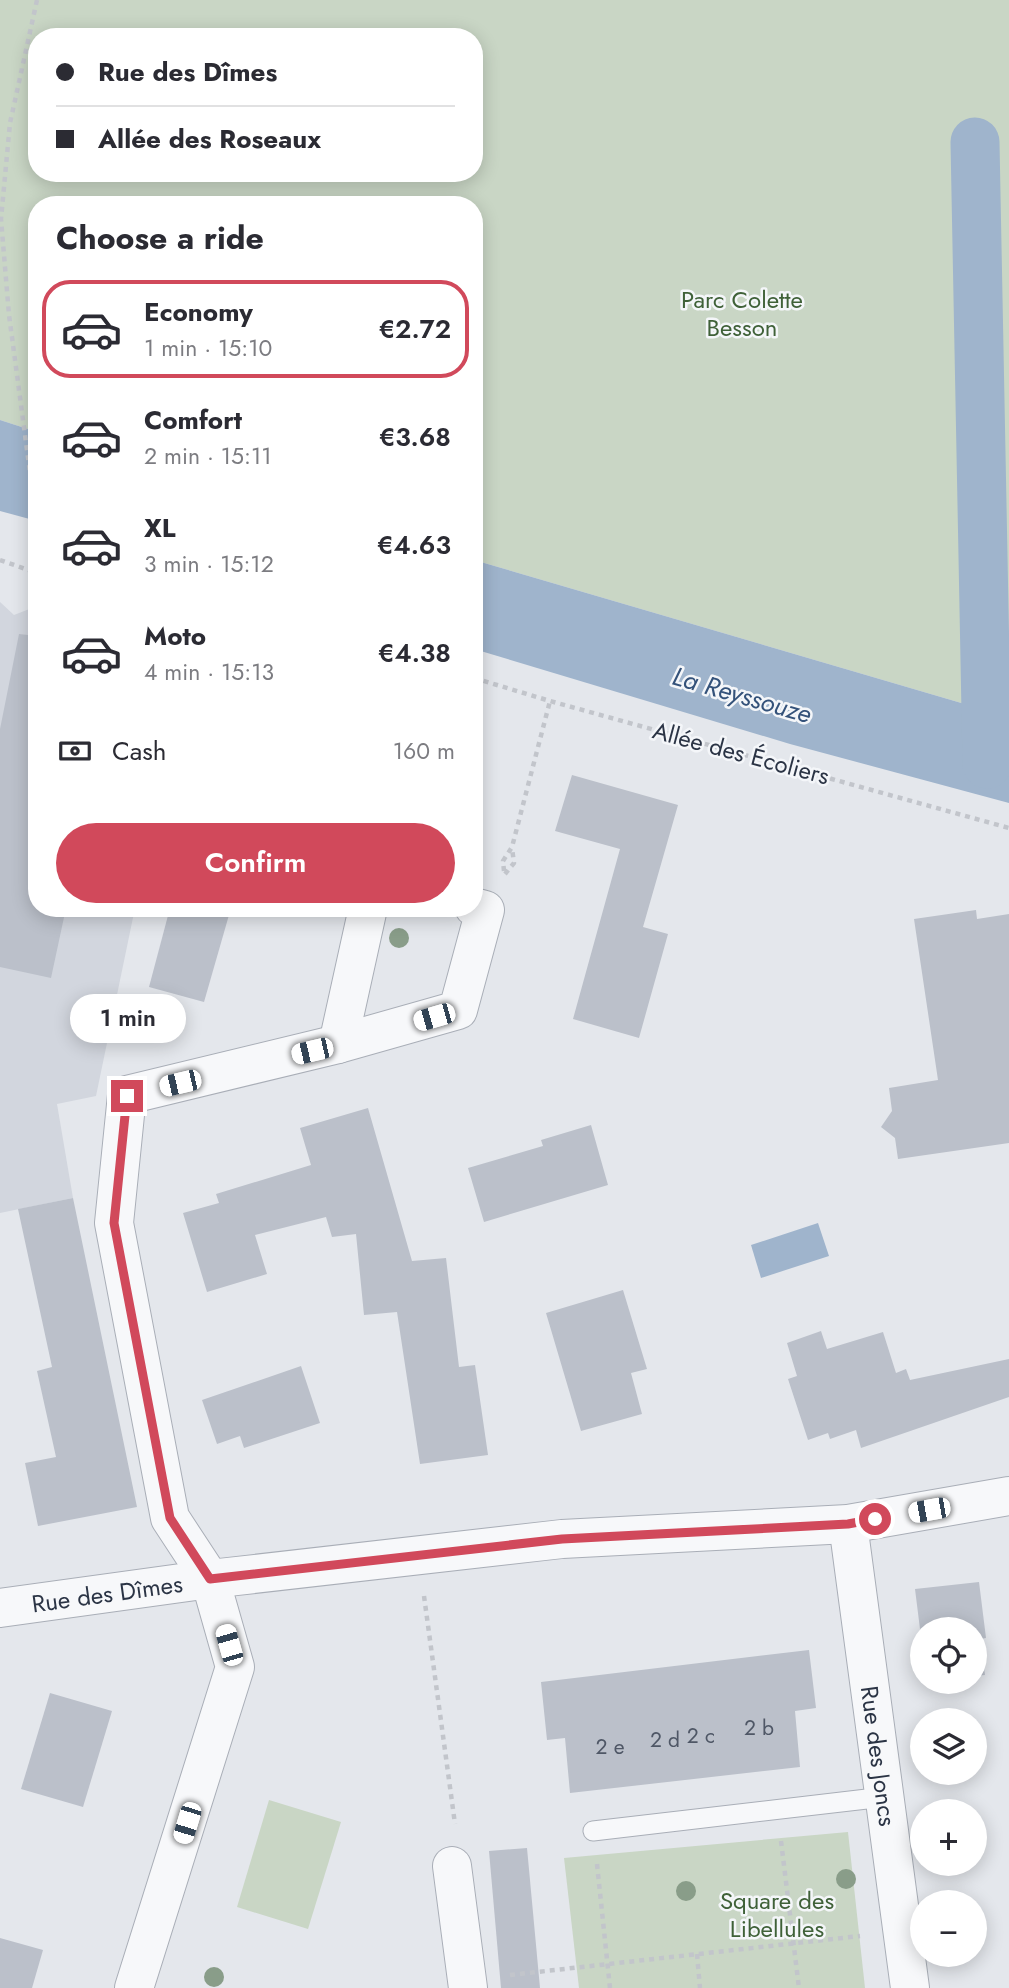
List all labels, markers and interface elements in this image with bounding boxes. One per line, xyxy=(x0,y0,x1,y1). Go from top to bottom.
text: Rue des Dîmes xyxy=(98,53,277,91)
text: Allée des Roseaux xyxy=(98,120,321,158)
text: Choose a ride xyxy=(56,215,264,261)
park label: Parc Colette Besson xyxy=(681,282,803,345)
text: Economy xyxy=(144,293,253,331)
icon: car xyxy=(60,298,123,361)
text: €2.72 xyxy=(379,310,451,348)
text: 1 min · 15:10 xyxy=(144,331,272,365)
text: Comfort xyxy=(144,401,242,439)
icon: car xyxy=(60,406,123,469)
text: €3.68 xyxy=(379,418,451,456)
text: 2 min · 15:11 xyxy=(144,439,272,473)
text: XL xyxy=(144,509,176,547)
icon: car xyxy=(60,514,123,577)
text: €4.63 xyxy=(377,526,451,564)
text: 3 min · 15:12 xyxy=(144,547,274,581)
text: Moto xyxy=(144,617,206,655)
icon: car xyxy=(60,622,123,685)
text: €4.38 xyxy=(378,634,451,672)
text: 4 min · 15:13 xyxy=(144,655,274,689)
water label: La Reyssouze xyxy=(668,657,816,733)
street label: Allée des Écoliers xyxy=(649,713,833,793)
icon: cash xyxy=(56,732,94,770)
text: Cash xyxy=(112,732,166,770)
text: 160 m xyxy=(393,734,455,768)
button: Confirm xyxy=(56,823,455,903)
callout: 1 min xyxy=(69,995,185,1044)
text: 1 min xyxy=(100,1001,156,1035)
car xyxy=(411,1001,458,1033)
car xyxy=(290,1036,335,1066)
car xyxy=(158,1068,203,1098)
route end xyxy=(111,1080,143,1112)
car xyxy=(907,1496,952,1524)
route start xyxy=(859,1503,891,1535)
street label: Rue des Dîmes xyxy=(29,1565,185,1621)
map controls xyxy=(910,1617,987,1967)
button: locate xyxy=(910,1617,987,1694)
car xyxy=(214,1622,245,1668)
street label: Rue des Joncs xyxy=(852,1684,906,1828)
button: layers xyxy=(910,1708,987,1785)
house number: 2 b xyxy=(744,1713,774,1743)
house number: 2 c xyxy=(687,1721,715,1751)
house number: 2 d xyxy=(650,1725,680,1755)
house number: 2 e xyxy=(595,1732,625,1762)
button: + xyxy=(910,1799,987,1876)
car xyxy=(171,1800,204,1846)
park label: Square des Libellules xyxy=(720,1883,834,1946)
button: − xyxy=(910,1890,987,1967)

